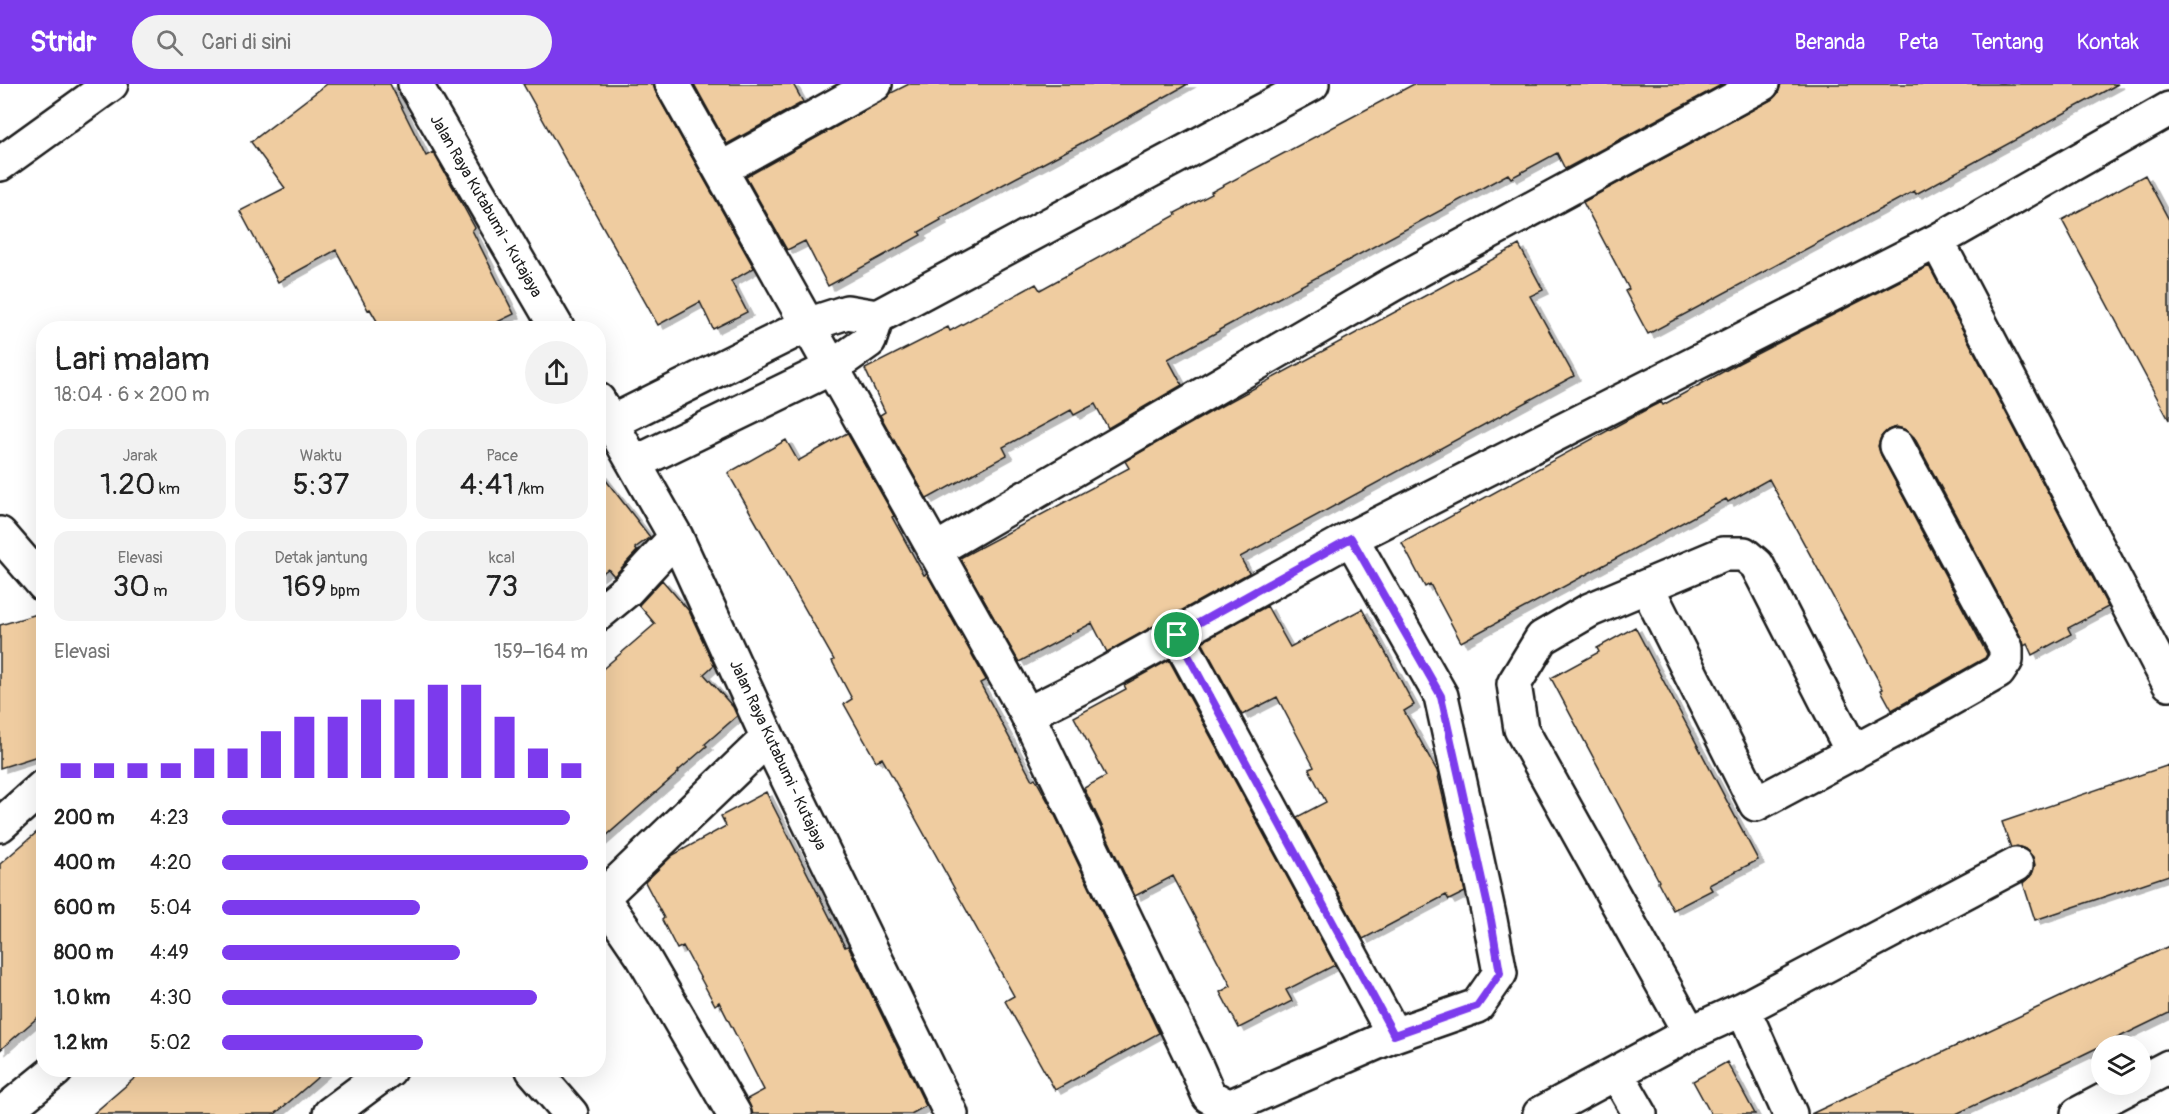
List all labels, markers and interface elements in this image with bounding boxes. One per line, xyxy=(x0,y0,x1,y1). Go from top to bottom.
search box xyxy=(132,15,552,69)
text: Stridr xyxy=(30,25,96,60)
icon: search xyxy=(153,26,186,59)
text: Cari di sini xyxy=(201,28,291,56)
text: Beranda xyxy=(1795,29,1865,56)
text: Peta xyxy=(1898,29,1939,56)
text: Tentang xyxy=(1972,29,2044,56)
text: Kontak xyxy=(2077,29,2139,56)
street label: Jalan Raya Kutabumi - Kutajaya xyxy=(425,111,547,301)
text: Lari malam xyxy=(54,339,210,380)
button: share xyxy=(525,341,588,404)
text: 18:04 · 6 × 200 m xyxy=(54,382,210,407)
text: Jarak xyxy=(123,446,157,466)
text: Waktu xyxy=(300,446,342,466)
text: Pace xyxy=(486,446,518,466)
text: 1.20 xyxy=(100,466,156,503)
text: 5:37 xyxy=(293,466,349,503)
text: 4:41 xyxy=(460,466,514,503)
text: km xyxy=(156,479,180,499)
text: /km xyxy=(514,479,544,499)
text: Elevasi xyxy=(118,548,162,568)
text: Detak jantung xyxy=(274,548,368,568)
text: kcal xyxy=(489,548,515,568)
text: 30 xyxy=(113,568,150,605)
text: 169 xyxy=(282,568,327,605)
text: 73 xyxy=(486,568,518,605)
text: m xyxy=(150,581,167,601)
text: bpm xyxy=(327,581,360,601)
pin xyxy=(1151,609,1202,660)
icon: arrive xyxy=(1160,618,1193,651)
text: Elevasi xyxy=(54,639,110,664)
text: 159–164 m xyxy=(494,639,588,664)
street label: Jalan Raya Kutabumi - Kutajaya xyxy=(725,657,831,853)
text: 200 m xyxy=(54,805,115,830)
text: 4:23 xyxy=(150,805,189,830)
text: 400 m xyxy=(54,850,115,875)
text: 4:20 xyxy=(150,850,192,875)
text: 600 m xyxy=(54,895,115,920)
text: 5:04 xyxy=(150,895,191,920)
text: 800 m xyxy=(54,940,114,965)
text: 4:49 xyxy=(150,940,189,965)
text: 1.0 km xyxy=(54,985,110,1010)
text: 4:30 xyxy=(150,985,192,1010)
text: 1.2 km xyxy=(54,1030,108,1055)
text: 5:02 xyxy=(150,1030,191,1055)
map controls xyxy=(2091,1035,2151,1095)
button: layers xyxy=(2091,1035,2151,1095)

